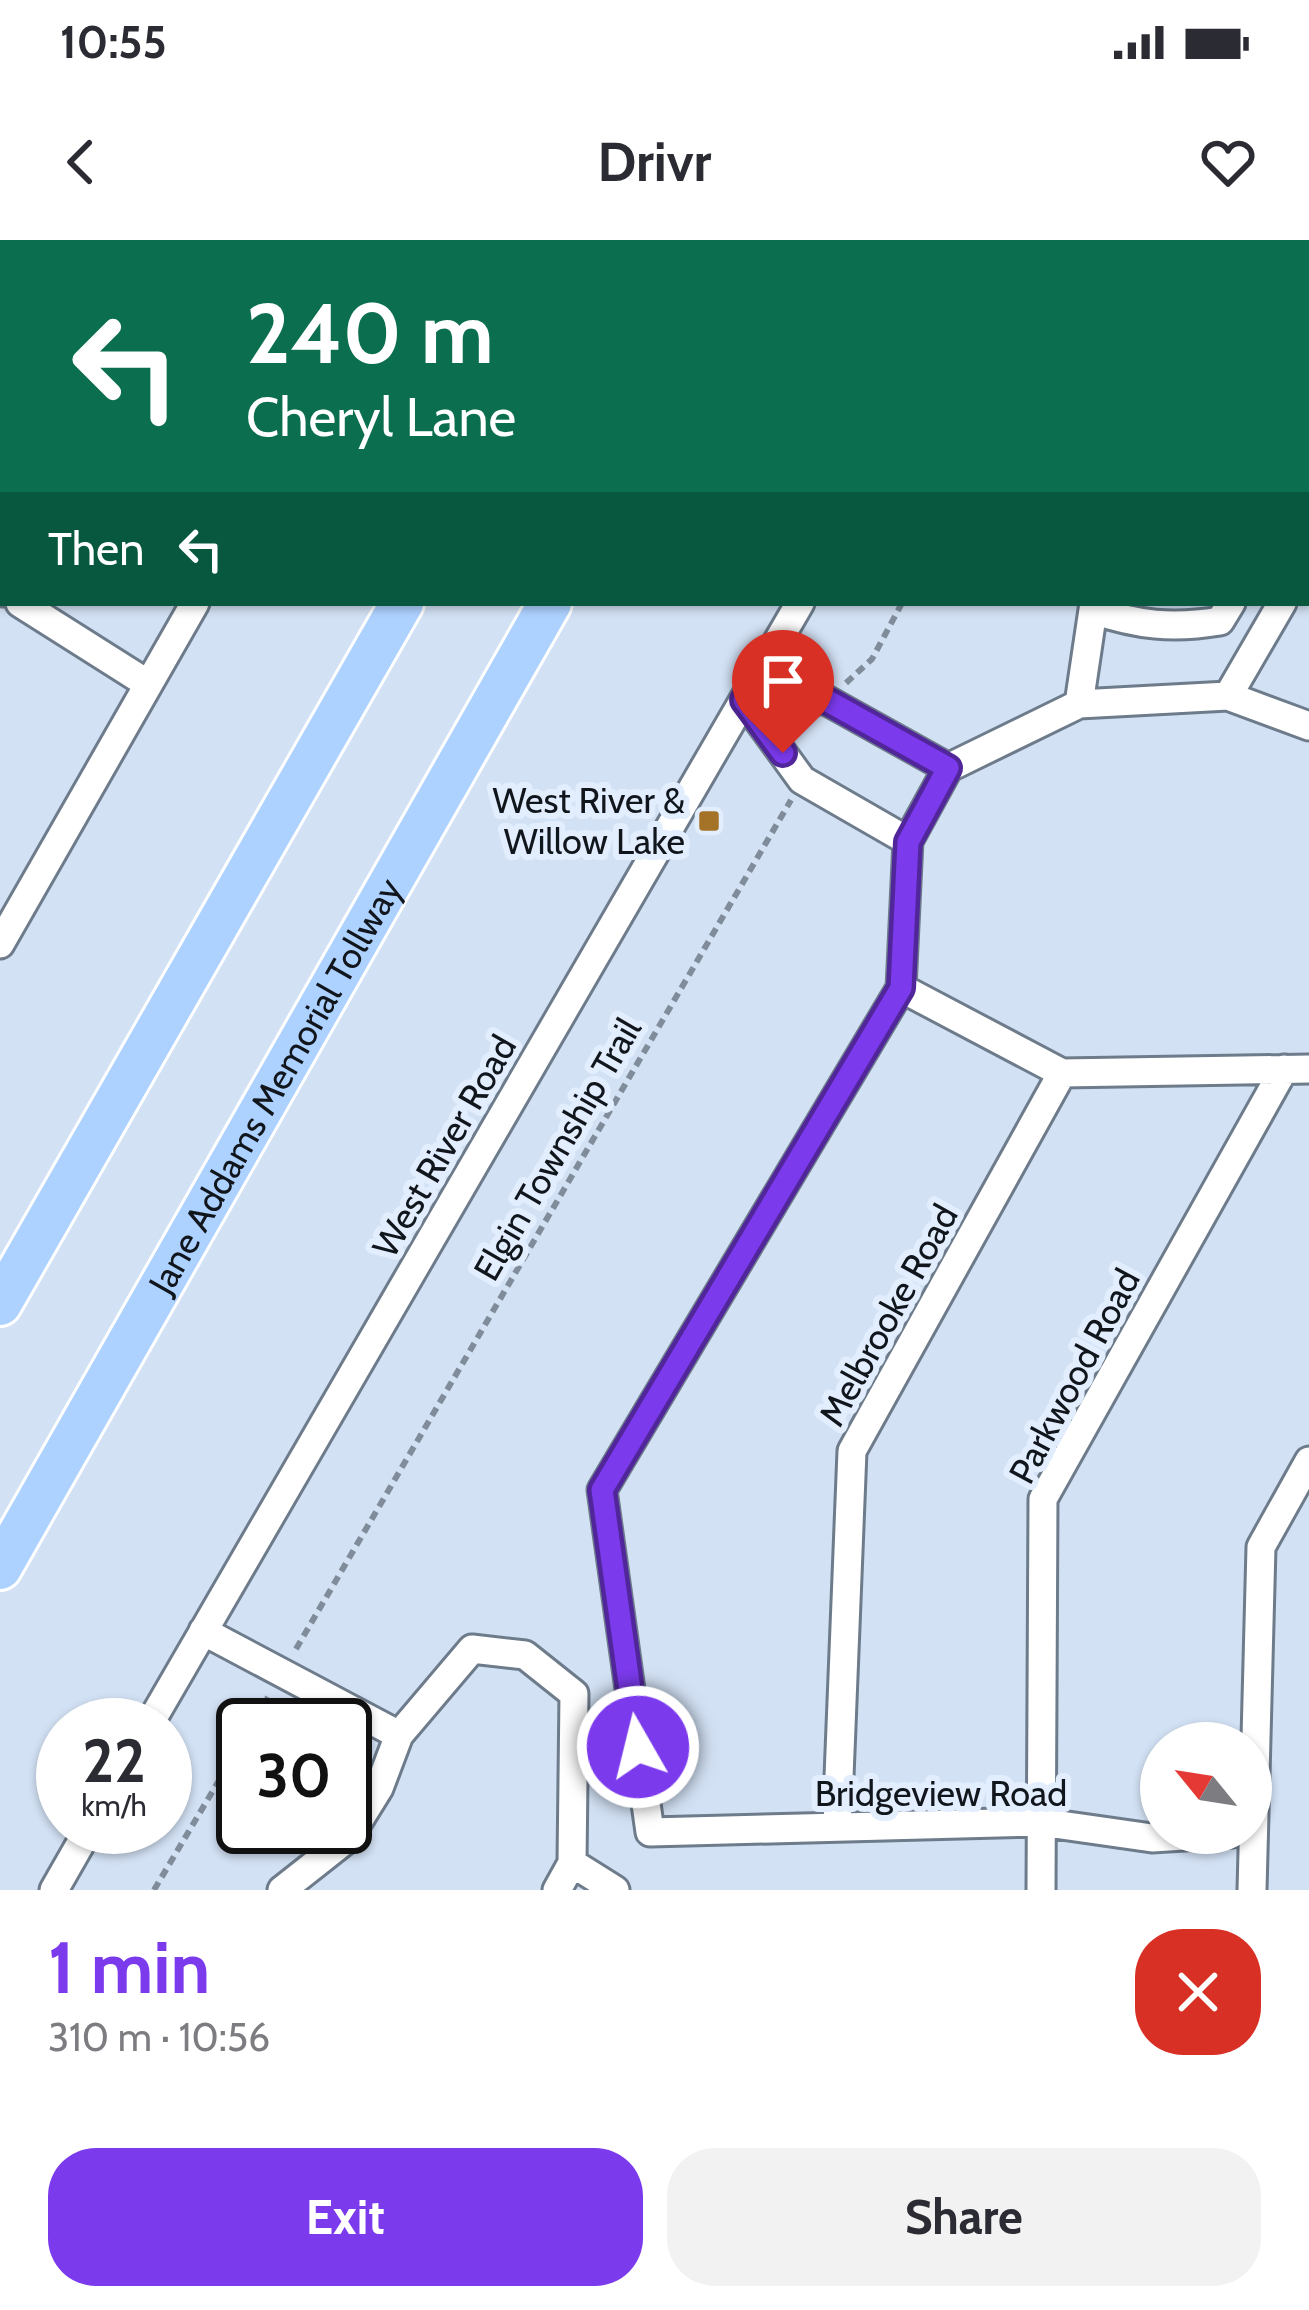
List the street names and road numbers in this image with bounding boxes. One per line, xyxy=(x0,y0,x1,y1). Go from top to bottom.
street label: Jane Addams Memorial Tollway xyxy=(138,870,411,1302)
street label: Elgin Township Trail xyxy=(464,1009,650,1288)
street label: West River Road xyxy=(363,1027,525,1265)
street label: Melbrooke Road xyxy=(809,1197,967,1433)
street label: Parkwood Road xyxy=(999,1261,1149,1491)
street label: Bridgeview Road xyxy=(815,1771,1067,1815)

